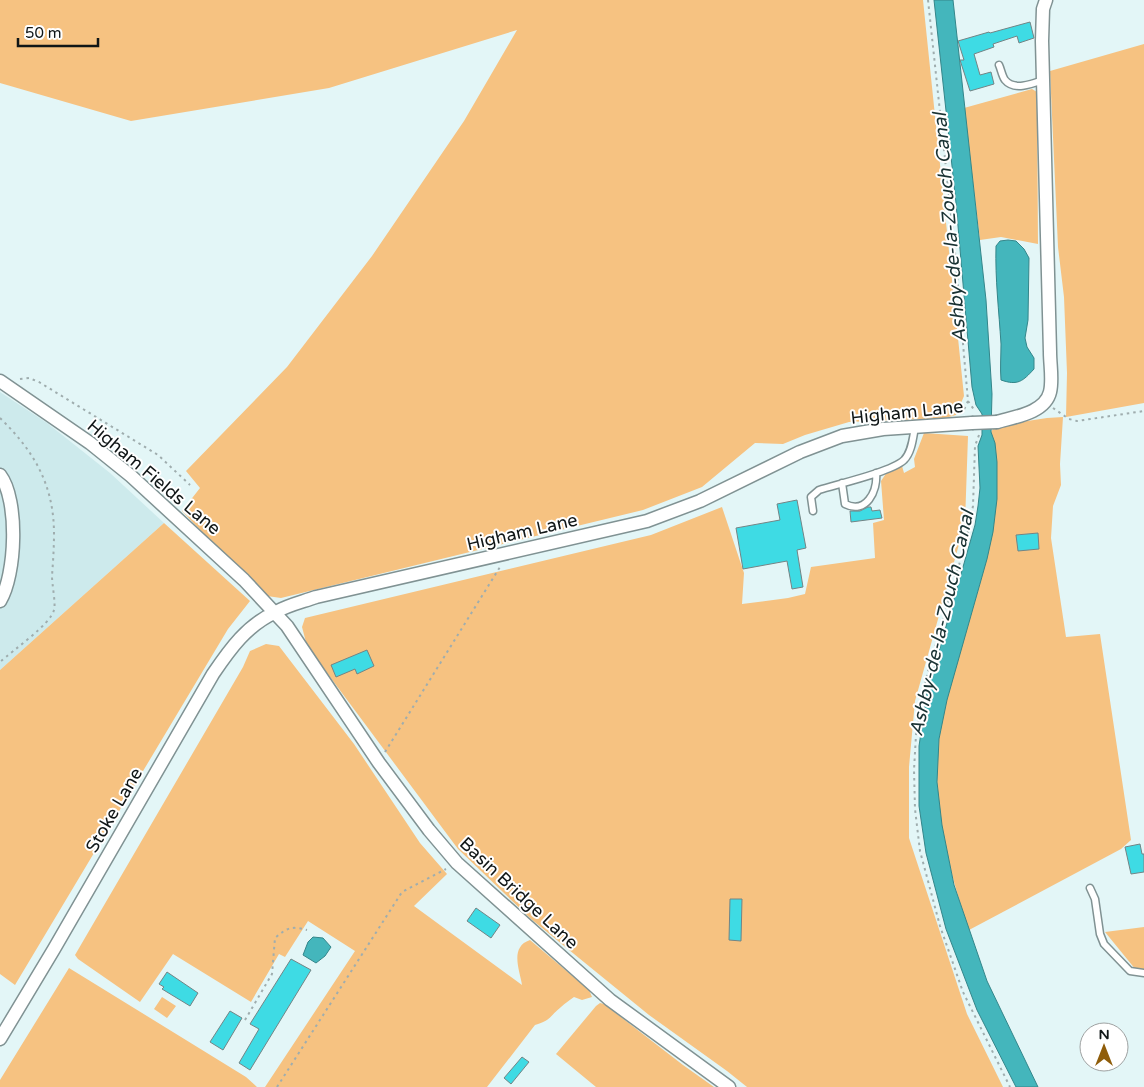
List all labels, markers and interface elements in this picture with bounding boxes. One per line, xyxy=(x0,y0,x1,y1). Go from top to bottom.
scale bar xyxy=(18,15,98,47)
text: 50 m xyxy=(25,24,62,42)
water label: Ashby-de-la-Zouch Canal xyxy=(929,110,971,344)
street label: Higham Lane xyxy=(850,395,964,429)
street label: Higham Fields Lane xyxy=(83,415,225,539)
water label: Ashby-de-la-Zouch Canal xyxy=(905,506,979,738)
street label: Higham Lane xyxy=(464,509,580,555)
street label: Stoke Lane xyxy=(81,764,147,856)
street label: Basin Bridge Lane xyxy=(455,832,583,954)
north arrow xyxy=(1079,1022,1129,1072)
text: N xyxy=(1098,1026,1110,1043)

